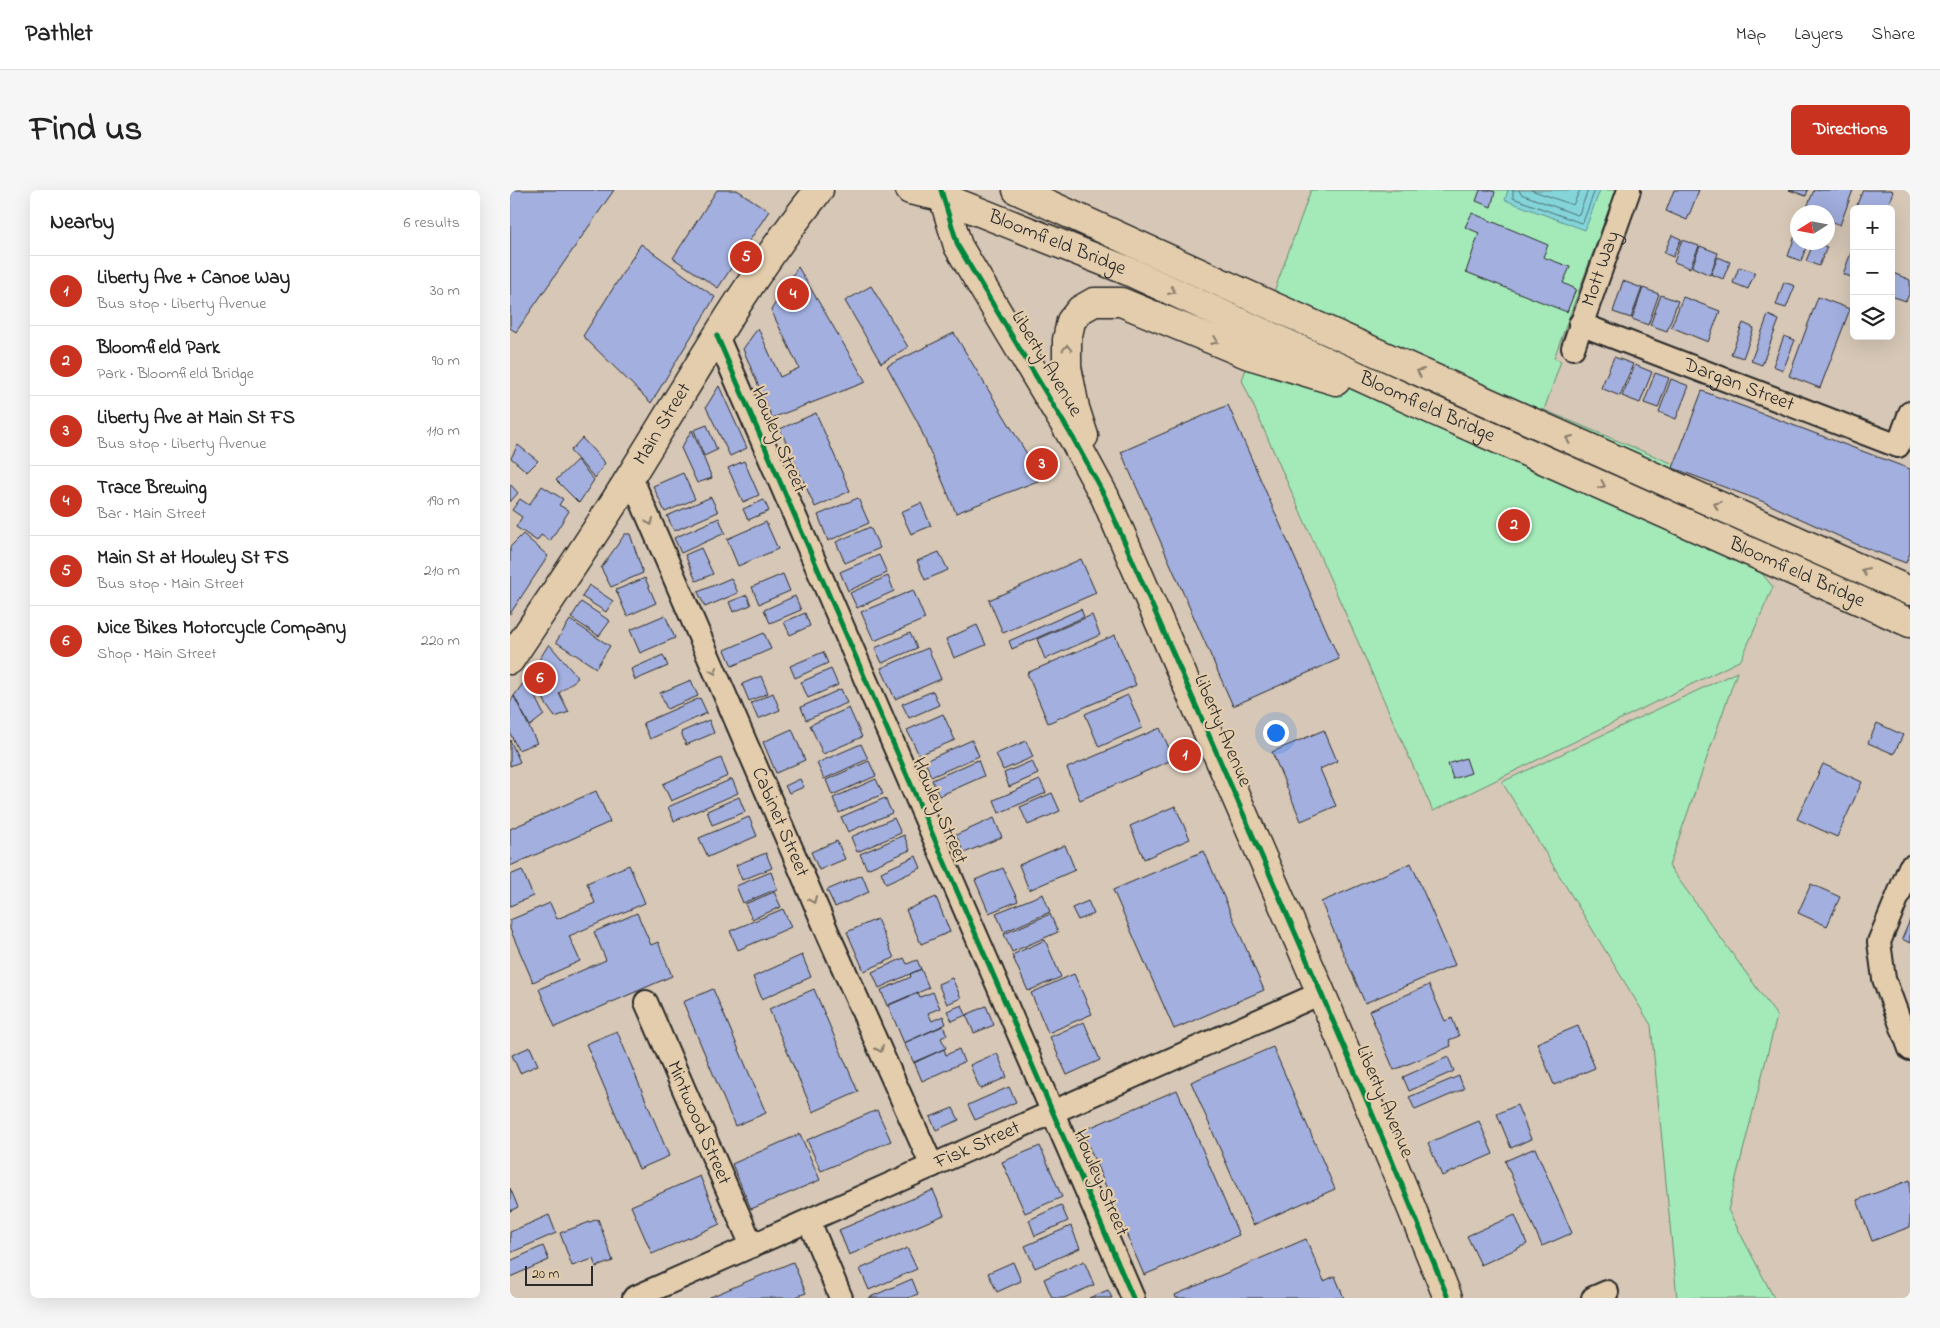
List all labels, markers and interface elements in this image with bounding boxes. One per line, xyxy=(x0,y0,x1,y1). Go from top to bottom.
text: Pathlet xyxy=(25,17,93,52)
text: Map xyxy=(1736,22,1766,48)
text: Layers xyxy=(1794,22,1844,48)
text: Share xyxy=(1872,22,1915,48)
text: Find us xyxy=(30,105,142,156)
button: Directions xyxy=(1791,105,1910,155)
street label: Bloomfield Bridge xyxy=(983,202,1130,283)
north arrow xyxy=(1790,205,1835,250)
map controls xyxy=(1850,205,1895,340)
button: + xyxy=(1850,205,1895,250)
text: Nearby xyxy=(50,208,114,238)
text: 6 results xyxy=(403,211,460,235)
street label: Mott Way xyxy=(1574,227,1628,311)
pin: 5 xyxy=(730,238,762,276)
button: − xyxy=(1850,250,1895,295)
text: Liberty Ave + Canoe Way xyxy=(97,265,290,292)
pin: 4 xyxy=(777,275,809,313)
text: 1 xyxy=(63,279,69,303)
text: 30 m xyxy=(430,279,460,303)
one-way arrow xyxy=(1167,284,1176,295)
text: Bus stop · Liberty Avenue xyxy=(97,292,266,316)
button: layers xyxy=(1850,295,1895,340)
street label: Liberty Avenue xyxy=(1003,305,1089,423)
text: Bloomfield Park xyxy=(97,335,220,362)
one-way arrow xyxy=(1210,335,1218,345)
one-way arrow xyxy=(1062,344,1072,352)
text: 2 xyxy=(62,349,70,373)
text: 90 m xyxy=(432,349,460,373)
street label: Dargan Street xyxy=(1678,350,1799,419)
text: Park · Bloomfield Bridge xyxy=(97,362,254,386)
street label: Bloomfield Bridge xyxy=(1354,364,1500,451)
one-way arrow xyxy=(1416,368,1425,379)
street label: Main Street xyxy=(626,377,699,471)
street label: Howley Street xyxy=(742,382,814,498)
text: Liberty Ave at Main St FS xyxy=(97,405,295,432)
text: 3 xyxy=(63,419,69,443)
text: 110 m xyxy=(426,419,460,443)
text: Bus stop · Liberty Avenue xyxy=(97,432,266,456)
one-way arrow xyxy=(1565,434,1574,445)
pin: 3 xyxy=(1026,445,1058,483)
text: Trace Brewing xyxy=(97,475,207,502)
one-way arrow xyxy=(1597,479,1606,490)
text: 4 xyxy=(63,489,69,513)
text: 190 m xyxy=(427,489,460,513)
one-way arrow xyxy=(1713,501,1722,511)
text: Bar · Main Street xyxy=(97,502,206,526)
pin: 2 xyxy=(1498,506,1530,544)
one-way arrow xyxy=(643,517,654,526)
street label: Bloomfield Bridge xyxy=(1723,529,1870,616)
text: Main St at Howley St FS xyxy=(97,545,289,572)
text: 5 xyxy=(61,559,71,583)
text: 210 m xyxy=(424,559,460,583)
one-way arrow xyxy=(1862,568,1871,578)
text: Bus stop · Main Street xyxy=(97,572,244,596)
text: Nice Bikes Motorcycle Company xyxy=(97,615,346,642)
text: 6 xyxy=(62,629,70,653)
text: 220 m xyxy=(421,629,460,653)
text: Shop · Main Street xyxy=(97,642,217,666)
pin: 6 xyxy=(524,659,556,697)
one-way arrow xyxy=(708,666,719,675)
street label: Liberty Avenue xyxy=(1185,670,1259,792)
your location xyxy=(1263,720,1289,746)
pin: 1 xyxy=(1169,736,1201,774)
street label: Howley Street xyxy=(903,753,975,869)
street label: Cabinet Street xyxy=(743,763,817,882)
one-way arrow xyxy=(807,895,818,904)
street label: Liberty Avenue xyxy=(1347,1041,1421,1163)
one-way arrow xyxy=(873,1044,884,1053)
street label: Mintwood Street xyxy=(659,1056,738,1190)
street label: Fisk Street xyxy=(929,1114,1025,1178)
street label: Howley Street xyxy=(1064,1125,1136,1241)
scale bar xyxy=(525,1263,592,1286)
text: 20 m xyxy=(532,1264,559,1285)

